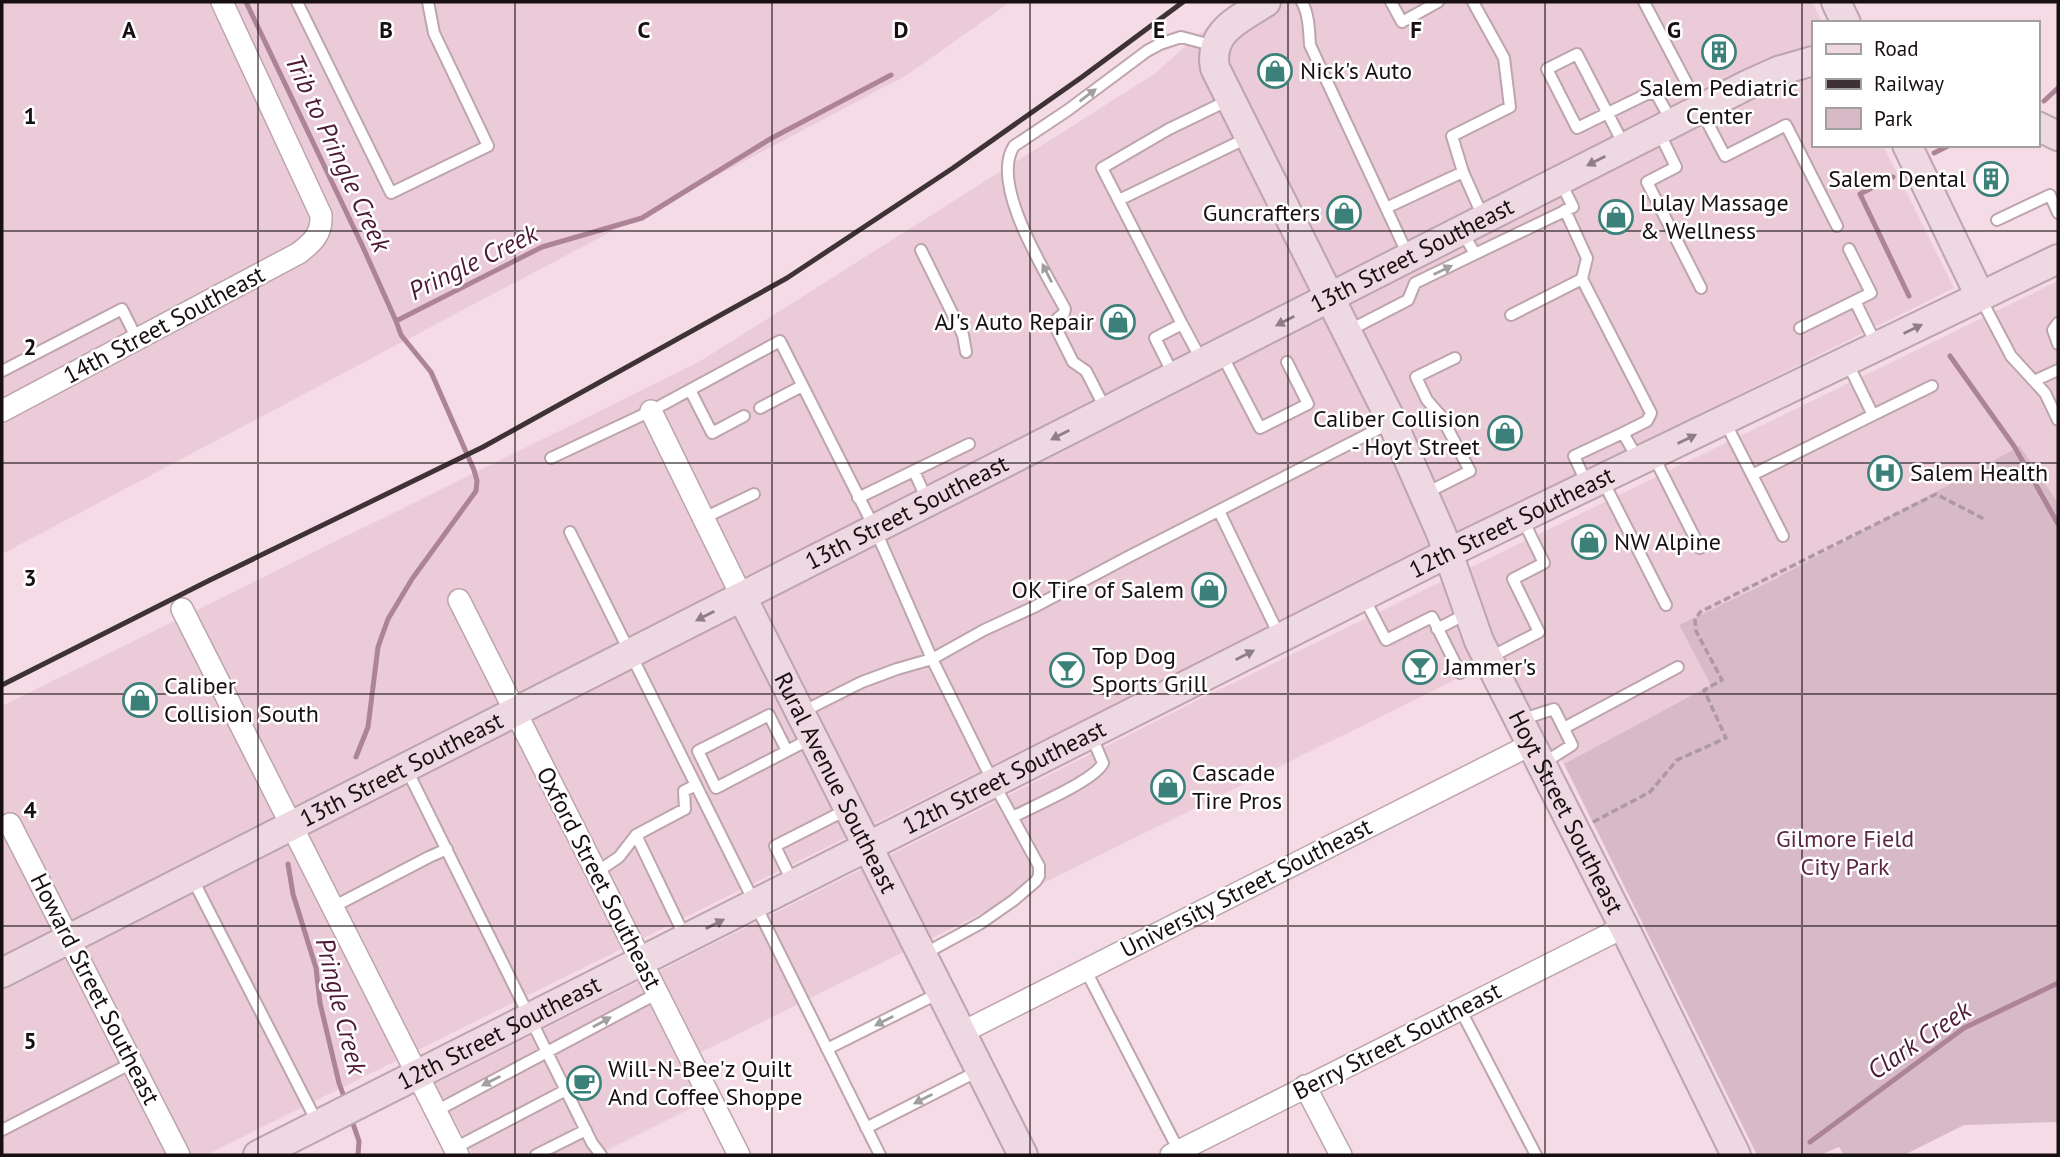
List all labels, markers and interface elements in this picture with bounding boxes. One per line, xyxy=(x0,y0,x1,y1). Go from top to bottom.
text: A xyxy=(122,15,136,44)
text: B xyxy=(379,15,393,44)
text: C xyxy=(638,15,651,44)
text: D xyxy=(894,15,908,44)
text: E xyxy=(1153,15,1165,44)
text: F xyxy=(1410,15,1422,44)
text: G xyxy=(1667,15,1681,44)
legend xyxy=(1812,21,2039,147)
building icon: Salem Pediatric Center xyxy=(1700,33,1738,71)
text: Road xyxy=(1874,35,1918,62)
water label: Trib to Pringle Creek xyxy=(278,49,399,258)
shop icon: Nick's Auto xyxy=(1256,52,1294,90)
place label: Nick's Auto xyxy=(1300,55,1412,86)
text: Railway xyxy=(1874,70,1944,97)
place label: Salem Pediatric Center xyxy=(1639,72,1799,131)
one-way arrow xyxy=(1079,87,1097,102)
text: 1 xyxy=(23,101,37,130)
text: Park xyxy=(1874,105,1913,132)
one-way arrow xyxy=(1586,156,1606,167)
building icon: Salem Dental xyxy=(1972,160,2010,198)
place label: Salem Dental xyxy=(1828,163,1966,194)
place label: Lulay Massage & Wellness xyxy=(1640,187,1789,246)
street label: 13th Street Southeast xyxy=(1305,190,1519,320)
shop icon: Guncrafters xyxy=(1325,194,1363,232)
place label: Guncrafters xyxy=(1203,197,1320,228)
shop icon: Lulay Massage & Wellness xyxy=(1597,198,1635,236)
water label: Pringle Creek xyxy=(403,216,544,307)
street label: 14th Street Southeast xyxy=(58,258,270,391)
one-way arrow xyxy=(1041,263,1052,283)
one-way arrow xyxy=(1433,264,1453,275)
shop icon: AJ's Auto Repair xyxy=(1099,303,1137,341)
place label: AJ's Auto Repair xyxy=(935,306,1094,337)
one-way arrow xyxy=(1275,315,1295,326)
one-way arrow xyxy=(1903,323,1923,334)
text: 2 xyxy=(23,332,37,361)
place label: Caliber Collision - Hoyt Street xyxy=(1313,403,1480,462)
shop icon: Caliber Collision - Hoyt Street xyxy=(1486,414,1524,452)
one-way arrow xyxy=(1050,429,1070,441)
one-way arrow xyxy=(1677,433,1697,444)
street label: 13th Street Southeast xyxy=(800,448,1013,577)
hospital icon: Salem Health xyxy=(1866,454,1904,492)
place label: Salem Health xyxy=(1910,457,2048,488)
street label: 12th Street Southeast xyxy=(1404,459,1619,585)
shop icon: NW Alpine xyxy=(1570,523,1608,561)
place label: NW Alpine xyxy=(1614,526,1721,557)
text: 3 xyxy=(23,563,37,592)
shop icon: OK Tire of Salem xyxy=(1190,571,1228,609)
place label: OK Tire of Salem xyxy=(1012,574,1184,605)
one-way arrow xyxy=(695,611,715,622)
place label: Top Dog Sports Grill xyxy=(1092,640,1207,699)
bar icon: Jammer's xyxy=(1401,648,1439,686)
one-way arrow xyxy=(1235,649,1255,660)
bar icon: Top Dog Sports Grill xyxy=(1048,651,1086,689)
place label: Jammer's xyxy=(1443,651,1536,682)
street label: Rural Avenue Southeast xyxy=(767,667,905,898)
place label: Caliber Collision South xyxy=(164,670,319,729)
shop icon: Caliber Collision South xyxy=(121,681,159,719)
street label: 13th Street Southeast xyxy=(294,705,508,834)
street label: Hoyt Street Southeast xyxy=(1502,705,1631,919)
street label: 12th Street Southeast xyxy=(897,713,1111,842)
place label: Cascade Tire Pros xyxy=(1192,757,1282,816)
street label: Oxford Street Southeast xyxy=(530,761,669,994)
shop icon: Cascade Tire Pros xyxy=(1149,768,1187,806)
text: 4 xyxy=(23,795,37,824)
street label: University Street Southeast xyxy=(1115,811,1377,964)
park label: Gilmore Field City Park xyxy=(1776,823,1914,882)
street label: Howard Street Southeast xyxy=(24,868,167,1110)
one-way arrow xyxy=(705,918,725,929)
water label: Pringle Creek xyxy=(309,934,375,1079)
street label: 12th Street Southeast xyxy=(392,968,606,1097)
street label: Berry Street Southeast xyxy=(1288,975,1506,1106)
water label: Clark Creek xyxy=(1861,992,1978,1086)
one-way arrow xyxy=(874,1015,894,1026)
one-way arrow xyxy=(593,1016,612,1028)
text: 5 xyxy=(23,1026,37,1055)
place label: Will-N-Bee'z Quilt And Coffee Shoppe xyxy=(608,1053,802,1112)
cafe icon: Will-N-Bee'z Quilt And Coffee Shoppe xyxy=(565,1064,603,1102)
one-way arrow xyxy=(481,1075,501,1086)
one-way arrow xyxy=(913,1093,933,1105)

